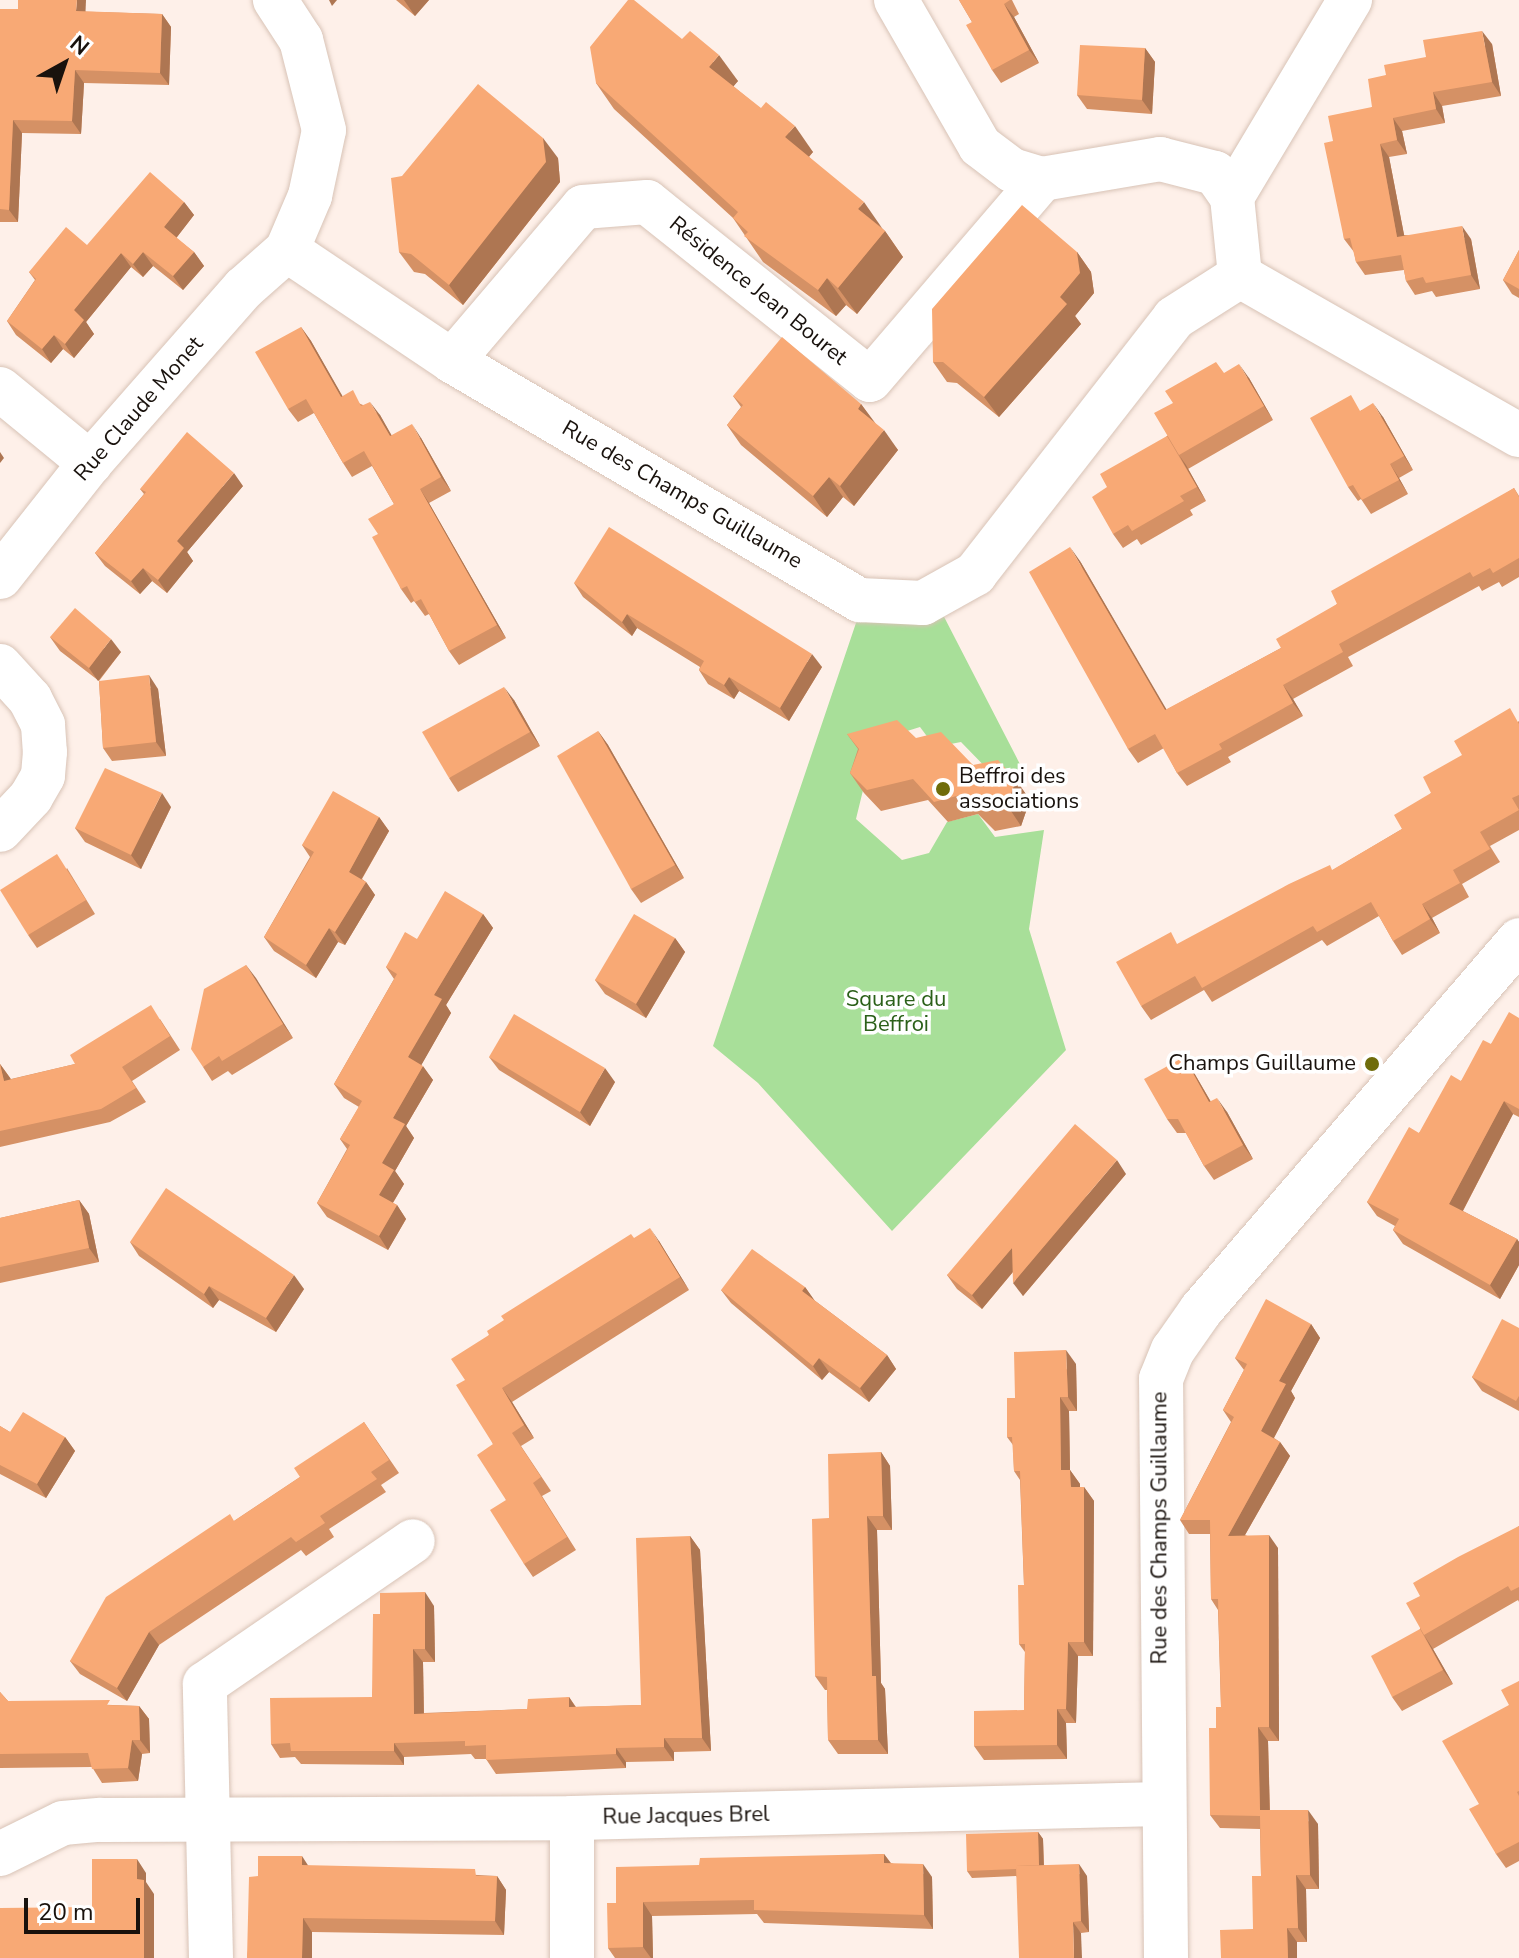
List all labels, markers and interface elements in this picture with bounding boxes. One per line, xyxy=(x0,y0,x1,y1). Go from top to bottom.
north arrow xyxy=(24,24,104,104)
text: N xyxy=(63,29,95,62)
street label: Résidence Jean Bouret xyxy=(664,211,852,371)
street label: Rue Claude Monet xyxy=(69,331,209,487)
street label: Rue des Champs Guillaume xyxy=(557,415,807,575)
place label: Beffroi des associations xyxy=(959,763,1079,814)
marker: Beffroi des associations xyxy=(934,780,952,798)
park label: Square du Beffroi xyxy=(846,986,946,1038)
place label: Champs Guillaume xyxy=(1168,1051,1356,1077)
marker: Champs Guillaume xyxy=(1363,1055,1381,1073)
street label: Rue des Champs Guillaume xyxy=(1147,1391,1173,1665)
street label: Rue Jacques Brel xyxy=(602,1801,770,1831)
scale bar xyxy=(28,1882,144,1932)
text: 20 m xyxy=(38,1896,94,1928)

